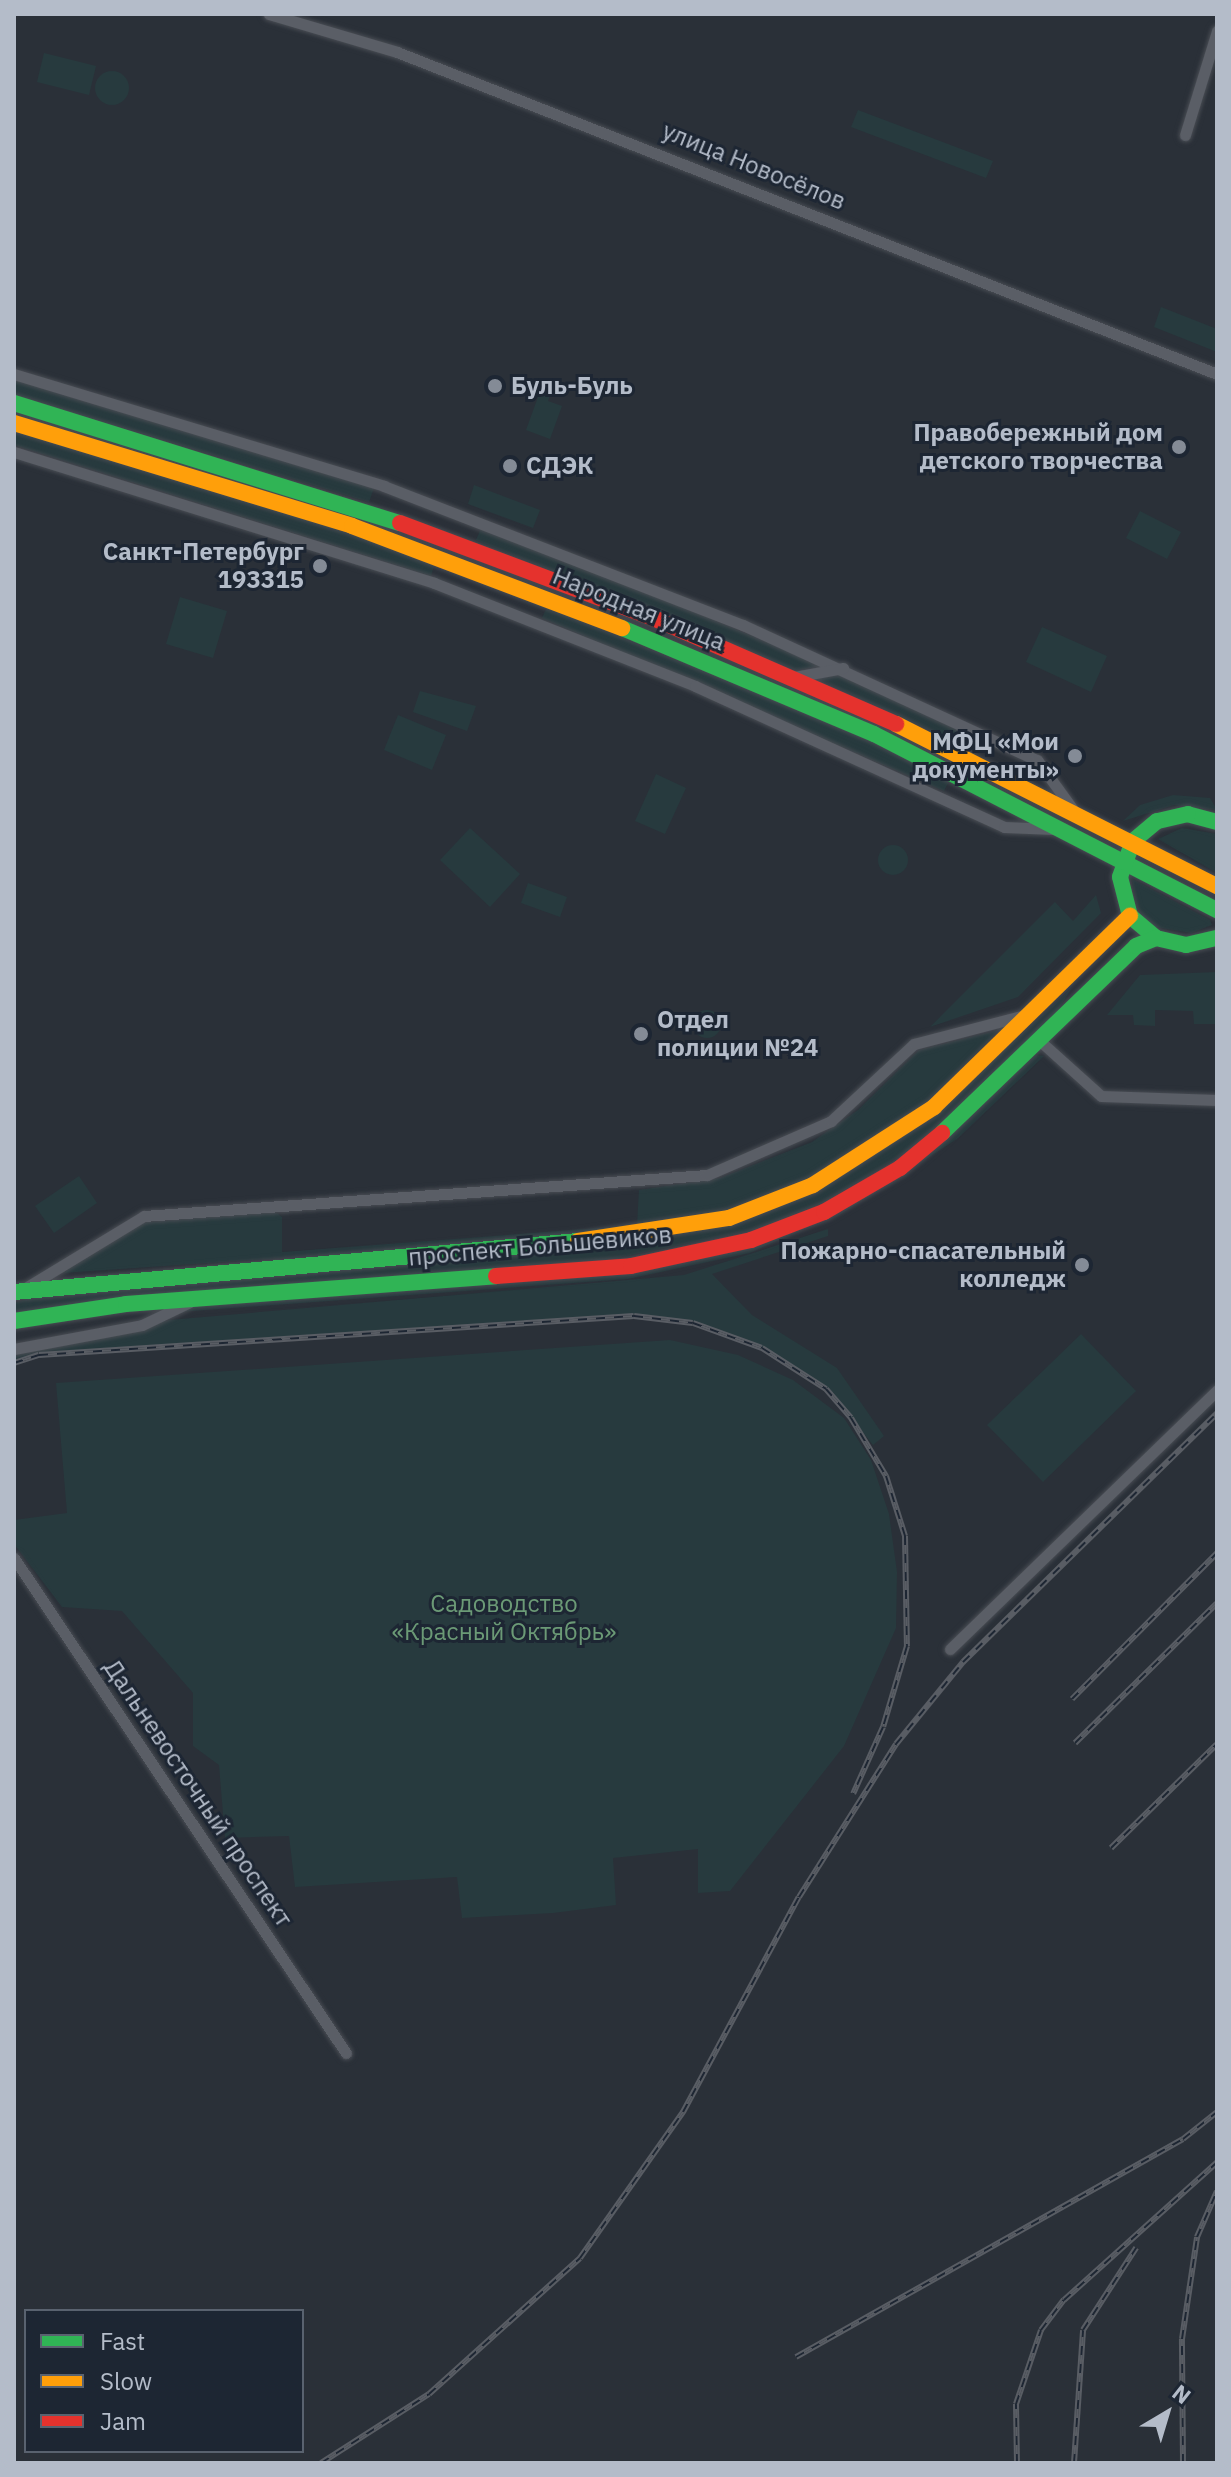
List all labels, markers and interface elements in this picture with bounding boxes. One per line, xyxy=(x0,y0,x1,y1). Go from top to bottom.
street label: улица Новосёлов xyxy=(658,116,850,216)
place label: Буль-Буль xyxy=(511,372,633,400)
marker: Буль-Буль xyxy=(486,377,504,395)
place label: Правобережный дом детского творчества xyxy=(914,419,1163,475)
marker: Правобережный дом детского творчества xyxy=(1170,438,1188,456)
place label: СДЭК xyxy=(526,452,593,480)
marker: СДЭК xyxy=(501,457,519,475)
place label: Санкт-Петербург 193315 xyxy=(103,538,304,594)
marker: Санкт-Петербург 193315 xyxy=(311,557,329,575)
street label: Народная улица xyxy=(549,561,729,657)
place label: МФЦ «Мои документы» xyxy=(913,728,1059,784)
marker: МФЦ «Мои документы» xyxy=(1066,747,1084,765)
place label: Отдел полиции №24 xyxy=(657,1006,818,1062)
marker: Отдел полиции №24 xyxy=(632,1025,650,1043)
street label: проспект Большевиков xyxy=(407,1220,673,1272)
place label: Пожарно-спасательный колледж xyxy=(781,1237,1066,1293)
marker: Пожарно-спасательный колледж xyxy=(1073,1256,1091,1274)
park label: Садоводство «Красный Октябрь» xyxy=(392,1590,616,1646)
street label: Дальневосточный проспект xyxy=(98,1654,298,1932)
legend xyxy=(24,2309,304,2453)
text: Fast xyxy=(100,2325,145,2357)
text: Slow xyxy=(100,2365,152,2397)
north arrow xyxy=(1127,2373,1207,2453)
text: N xyxy=(1167,2377,1197,2410)
text: Jam xyxy=(100,2405,146,2437)

